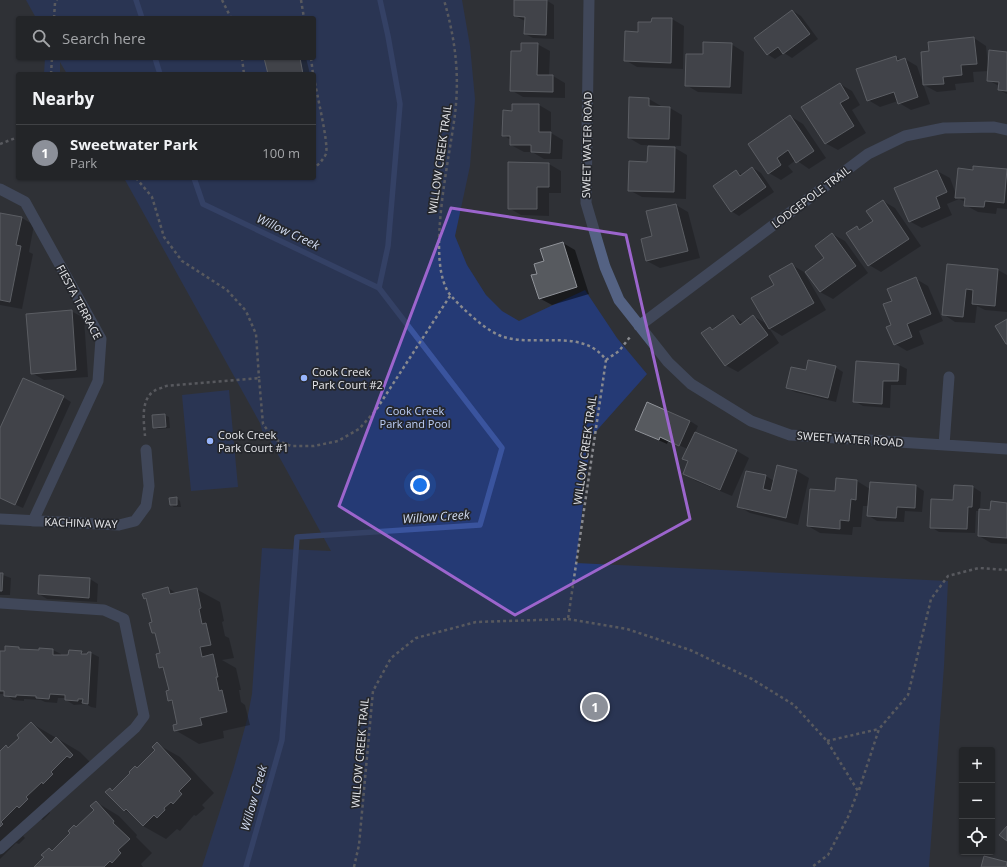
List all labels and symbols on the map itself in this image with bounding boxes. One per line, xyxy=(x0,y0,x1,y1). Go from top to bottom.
street label: SWEET WATER ROAD xyxy=(578,92,595,198)
street label: WILLOW CREEK TRAIL xyxy=(424,103,455,215)
street label: LODGEPOLE TRAIL xyxy=(768,162,853,231)
water label: Willow Creek xyxy=(254,210,323,254)
street label: FIESTA TERRACE xyxy=(53,262,105,342)
place label: Cook Creek Park Court #2 xyxy=(312,364,383,392)
marker: Cook Creek Park Court #2 xyxy=(299,373,309,383)
street label: WILLOW CREEK TRAIL xyxy=(569,394,600,506)
park label: Cook Creek Park and Pool xyxy=(380,403,450,431)
place label: Cook Creek Park Court #1 xyxy=(218,427,289,455)
street label: SWEET WATER ROAD xyxy=(796,427,904,450)
marker: Cook Creek Park Court #1 xyxy=(205,436,215,446)
your location xyxy=(410,475,430,495)
water label: Willow Creek xyxy=(402,506,471,527)
street label: KACHINA WAY xyxy=(44,514,119,531)
pin: 1 xyxy=(582,692,608,722)
street label: WILLOW CREEK TRAIL xyxy=(347,697,372,809)
water label: Willow Creek xyxy=(236,762,271,833)

